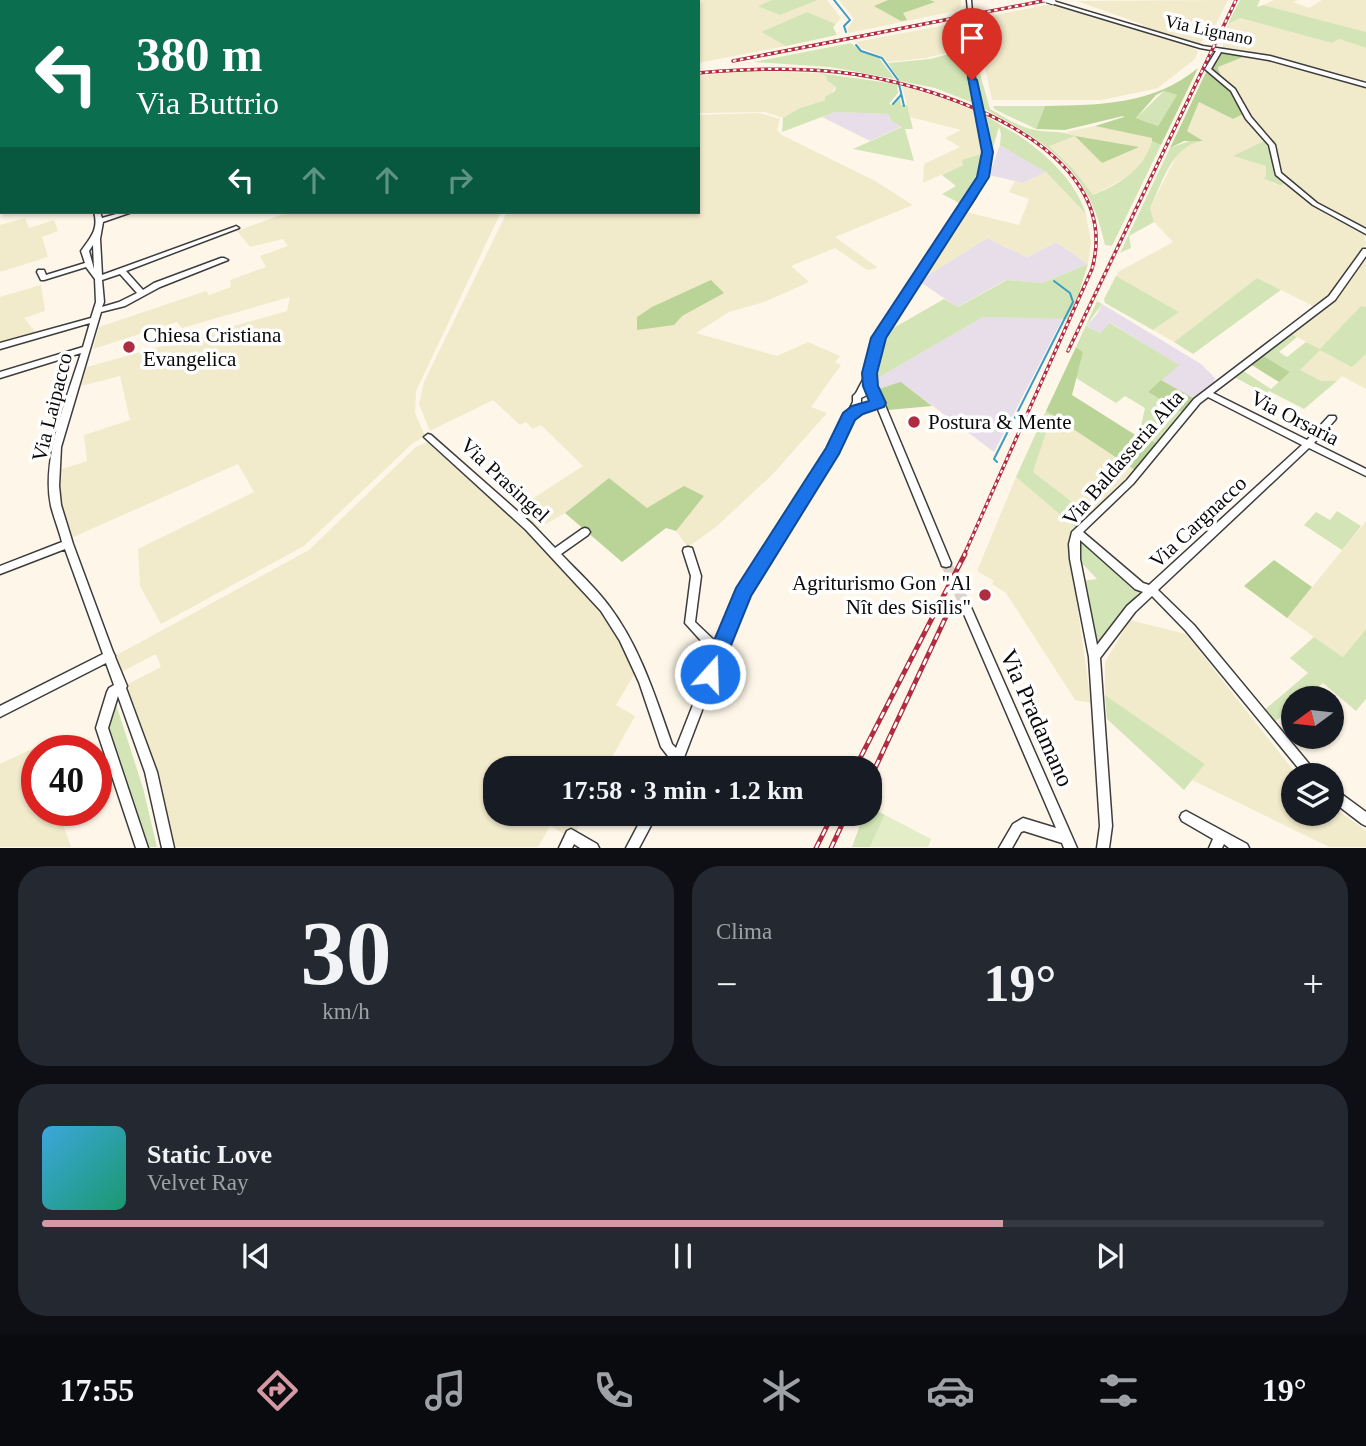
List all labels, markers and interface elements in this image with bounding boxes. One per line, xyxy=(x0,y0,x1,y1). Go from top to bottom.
pin xyxy=(942,8,1002,80)
street label: Via Lignano xyxy=(1163,11,1255,49)
icon: arrive xyxy=(953,19,991,57)
text: 380 m xyxy=(136,27,263,82)
icon: left xyxy=(21,28,112,119)
text: Via Buttrio xyxy=(136,85,279,121)
icon: left xyxy=(222,161,260,199)
icon: ahead xyxy=(295,161,333,199)
icon: ahead xyxy=(368,161,406,199)
icon: right xyxy=(441,161,479,199)
place label: Chiesa Cristiana Evangelica xyxy=(143,323,282,371)
marker: Chiesa Cristiana Evangelica xyxy=(121,339,137,355)
street label: Via Laipacco xyxy=(27,350,77,464)
street label: Via Baldasseria Alta xyxy=(1058,385,1189,531)
street label: Via Orsaria xyxy=(1247,385,1344,451)
place label: Postura & Mente xyxy=(928,410,1071,434)
marker: Postura & Mente xyxy=(906,414,922,430)
street label: Via Prasingel xyxy=(456,433,554,527)
street label: Via Cargnacco xyxy=(1145,471,1251,573)
place label: Agriturismo Gon "Al Nît des Sisîlis" xyxy=(792,571,971,619)
marker: Agriturismo Gon "Al Nît des Sisîlis" xyxy=(977,587,993,603)
position arrow xyxy=(673,637,747,711)
street label: Via Pradamano xyxy=(995,645,1079,791)
north arrow xyxy=(1281,686,1344,749)
map controls xyxy=(1281,686,1344,826)
speed limit sign: 40 xyxy=(21,735,112,826)
button: layers xyxy=(1281,763,1344,826)
text: 17:58 · 3 min · 1.2 km xyxy=(562,776,803,805)
text: 30 xyxy=(301,903,392,1004)
text: Clima xyxy=(716,919,772,944)
text: 19° xyxy=(984,955,1056,1012)
text: − xyxy=(716,963,737,1005)
text: + xyxy=(1303,963,1324,1005)
text: km/h xyxy=(322,999,370,1024)
text: Static Love xyxy=(147,1140,272,1169)
text: Velvet Ray xyxy=(147,1170,249,1195)
icon: previous xyxy=(237,1237,275,1275)
icon: pause xyxy=(664,1237,702,1275)
icon: next xyxy=(1091,1237,1129,1275)
icon: directions xyxy=(253,1366,302,1415)
icon: music xyxy=(421,1366,470,1415)
icon: phone xyxy=(589,1366,638,1415)
icon: climate xyxy=(757,1366,806,1415)
icon: car xyxy=(926,1366,975,1415)
icon: filters xyxy=(1094,1366,1143,1415)
text: 17:55 xyxy=(60,1372,134,1408)
text: 19° xyxy=(1262,1372,1306,1408)

